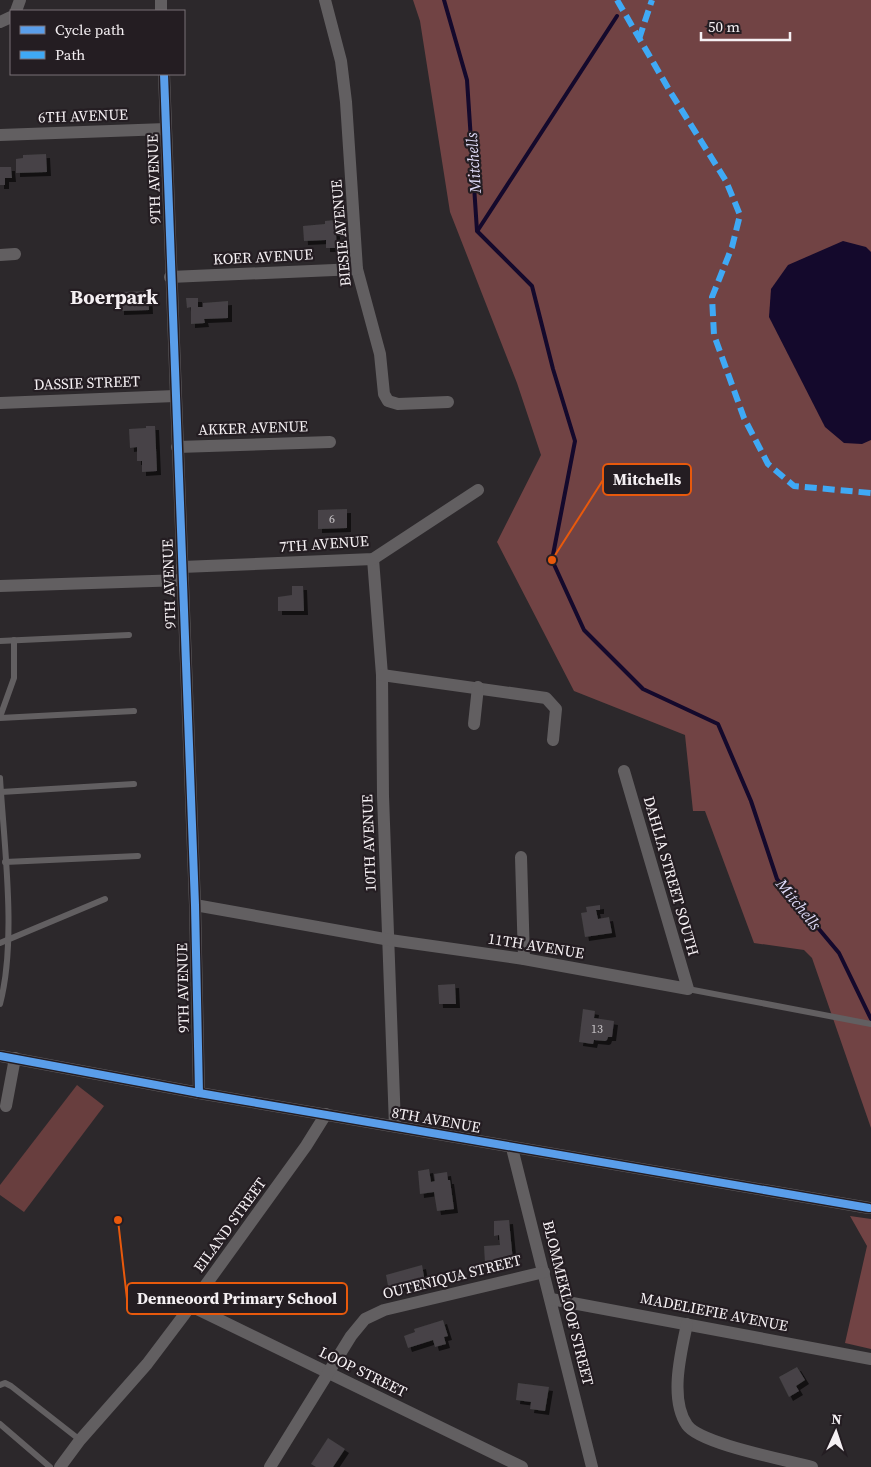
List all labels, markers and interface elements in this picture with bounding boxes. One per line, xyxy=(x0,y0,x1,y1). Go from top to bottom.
legend xyxy=(10,10,185,75)
scale bar xyxy=(701,10,790,42)
text: 50 m xyxy=(708,16,740,37)
text: Cycle path xyxy=(55,19,125,40)
text: Path xyxy=(55,44,85,65)
street label: 6TH AVENUE xyxy=(38,103,128,128)
water label: Mitchells xyxy=(460,132,486,195)
street label: 9TH AVENUE xyxy=(141,134,166,224)
street label: BIESIE AVENUE xyxy=(325,179,356,287)
street label: KOER AVENUE xyxy=(213,243,313,270)
district label: Boerpark xyxy=(70,283,158,311)
street label: DASSIE STREET xyxy=(33,370,141,395)
street label: AKKER AVENUE xyxy=(198,415,308,440)
callout: Mitchells xyxy=(603,464,691,495)
text: Mitchells xyxy=(613,468,681,490)
house number: 6 xyxy=(329,511,335,527)
street label: 7TH AVENUE xyxy=(278,530,369,557)
street label: 9TH AVENUE xyxy=(156,539,181,629)
street label: DAHLIA STREET SOUTH xyxy=(639,793,704,958)
street label: 10TH AVENUE xyxy=(356,794,381,892)
water label: Mitchells xyxy=(771,873,827,935)
street label: 11TH AVENUE xyxy=(486,928,586,963)
street label: 9TH AVENUE xyxy=(171,943,194,1033)
house number: 13 xyxy=(591,1021,603,1037)
street label: 8TH AVENUE xyxy=(390,1101,482,1138)
street label: EILAND STREET xyxy=(188,1173,271,1276)
street label: BLOMMEKLOOF STREET xyxy=(538,1218,599,1388)
street label: OUTENIQUA STREET xyxy=(380,1249,523,1304)
callout: Denneoord Primary School xyxy=(127,1283,347,1314)
text: Denneoord Primary School xyxy=(137,1287,337,1309)
street label: MADELIEFIE AVENUE xyxy=(638,1287,790,1336)
street label: LOOP STREET xyxy=(316,1341,411,1402)
north arrow xyxy=(811,1407,861,1457)
text: N xyxy=(831,1409,842,1429)

